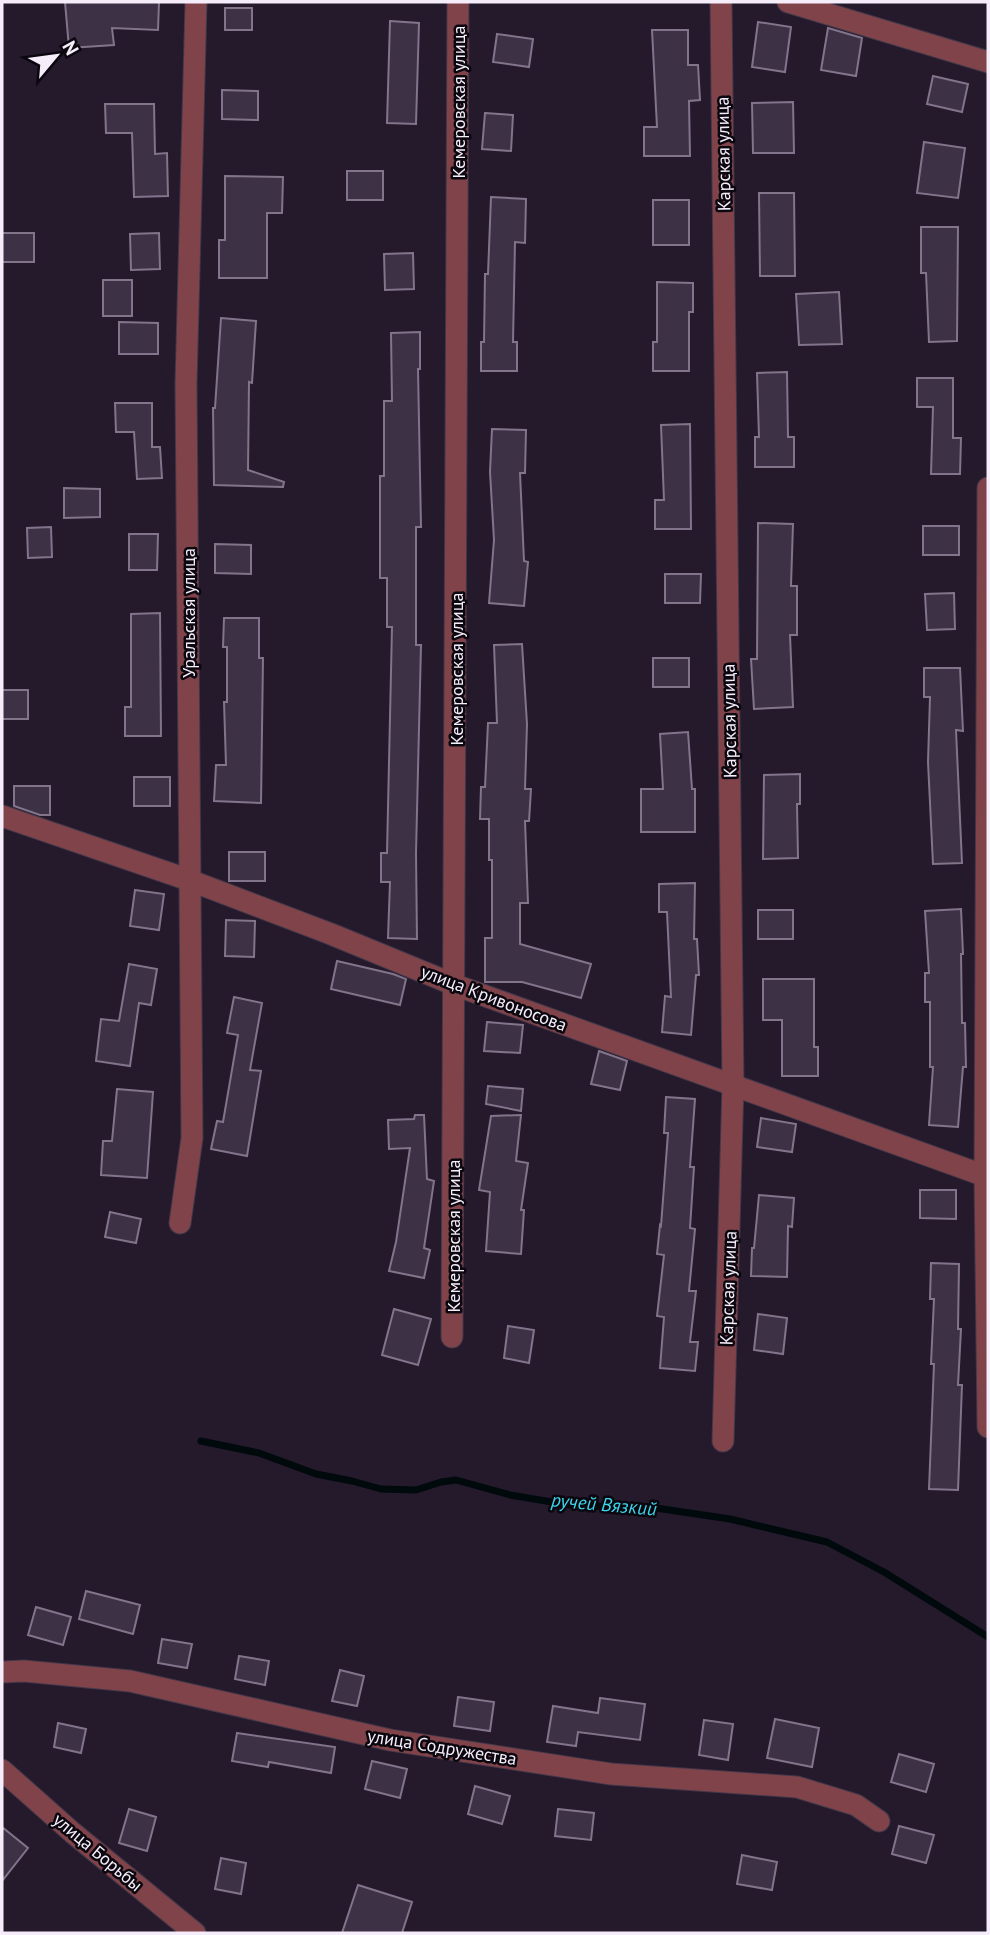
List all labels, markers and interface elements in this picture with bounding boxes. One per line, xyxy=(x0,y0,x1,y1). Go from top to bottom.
north arrow xyxy=(21,21,91,91)
street label: Кемеровская улица xyxy=(447,26,470,178)
text: N xyxy=(57,36,84,59)
street label: Карская улица xyxy=(711,97,735,211)
street label: Уральская улица xyxy=(177,548,200,678)
street label: Кемеровская улица xyxy=(445,593,468,745)
street label: Карская улица xyxy=(717,664,741,778)
street label: улица Кривоносова xyxy=(418,960,570,1036)
street label: Кемеровская улица xyxy=(442,1160,465,1312)
street label: Карская улица xyxy=(715,1230,741,1346)
water label: ручей Вязкий xyxy=(549,1487,658,1521)
street label: улица Содружества xyxy=(366,1724,518,1770)
street label: улица Борьбы xyxy=(49,1808,147,1896)

